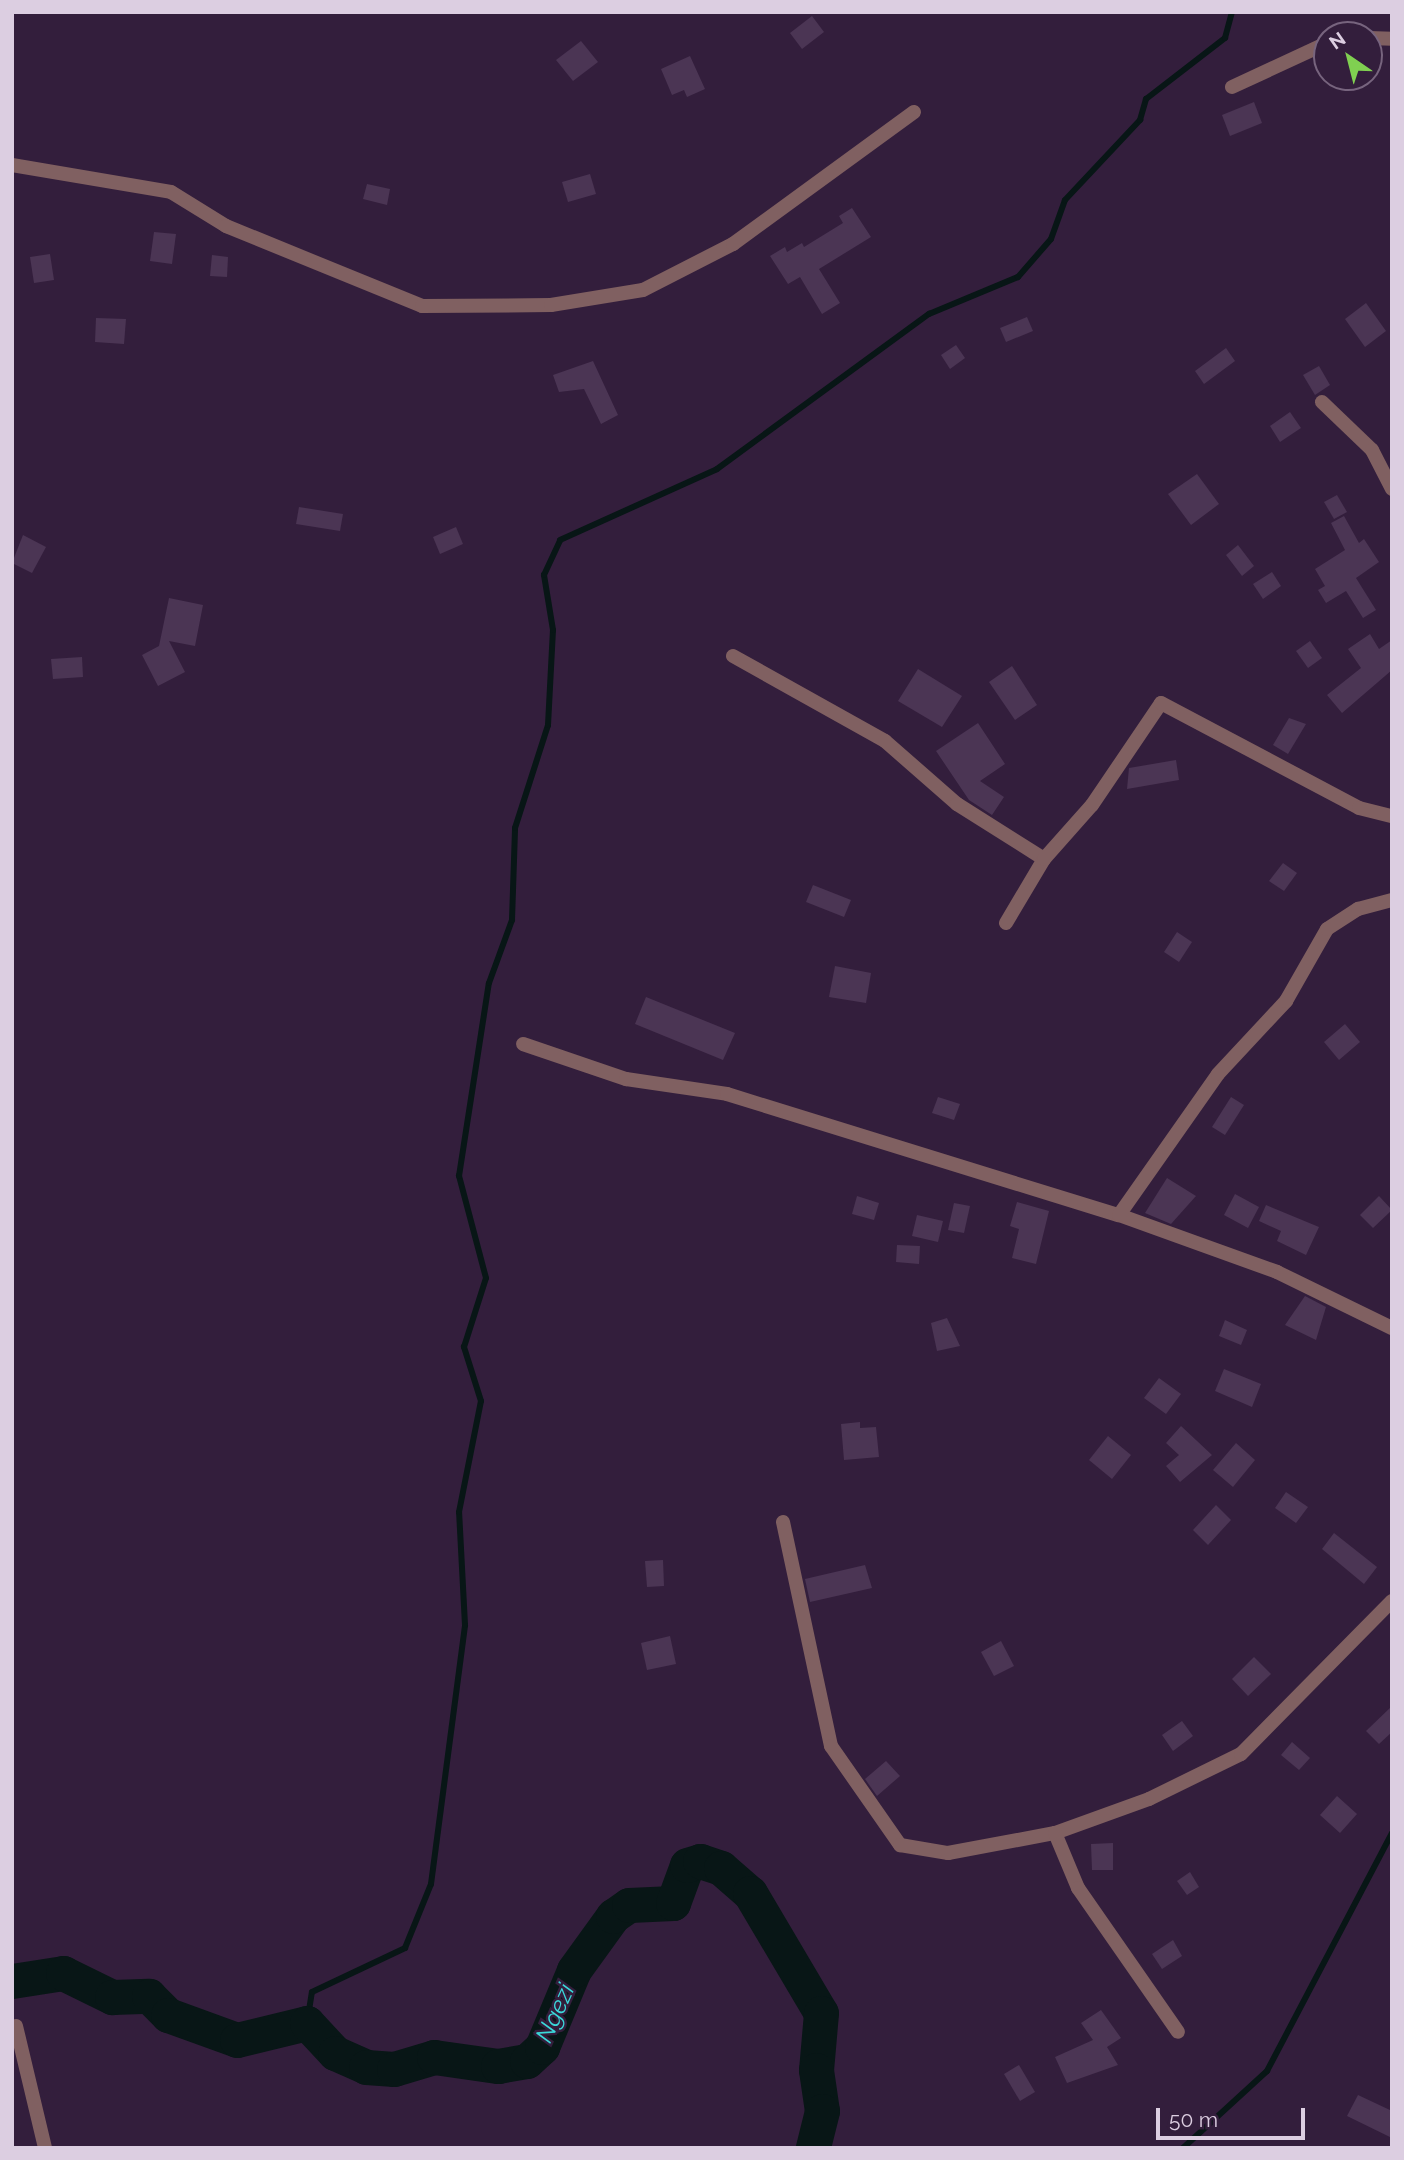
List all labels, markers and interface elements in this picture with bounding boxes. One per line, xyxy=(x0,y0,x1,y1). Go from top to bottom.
north arrow xyxy=(1313,21,1383,91)
text: N xyxy=(1325,27,1349,54)
water label: Ngezi xyxy=(529,1979,581,2047)
scale bar xyxy=(1159,2094,1308,2138)
text: 50 m xyxy=(1169,2107,1218,2132)

